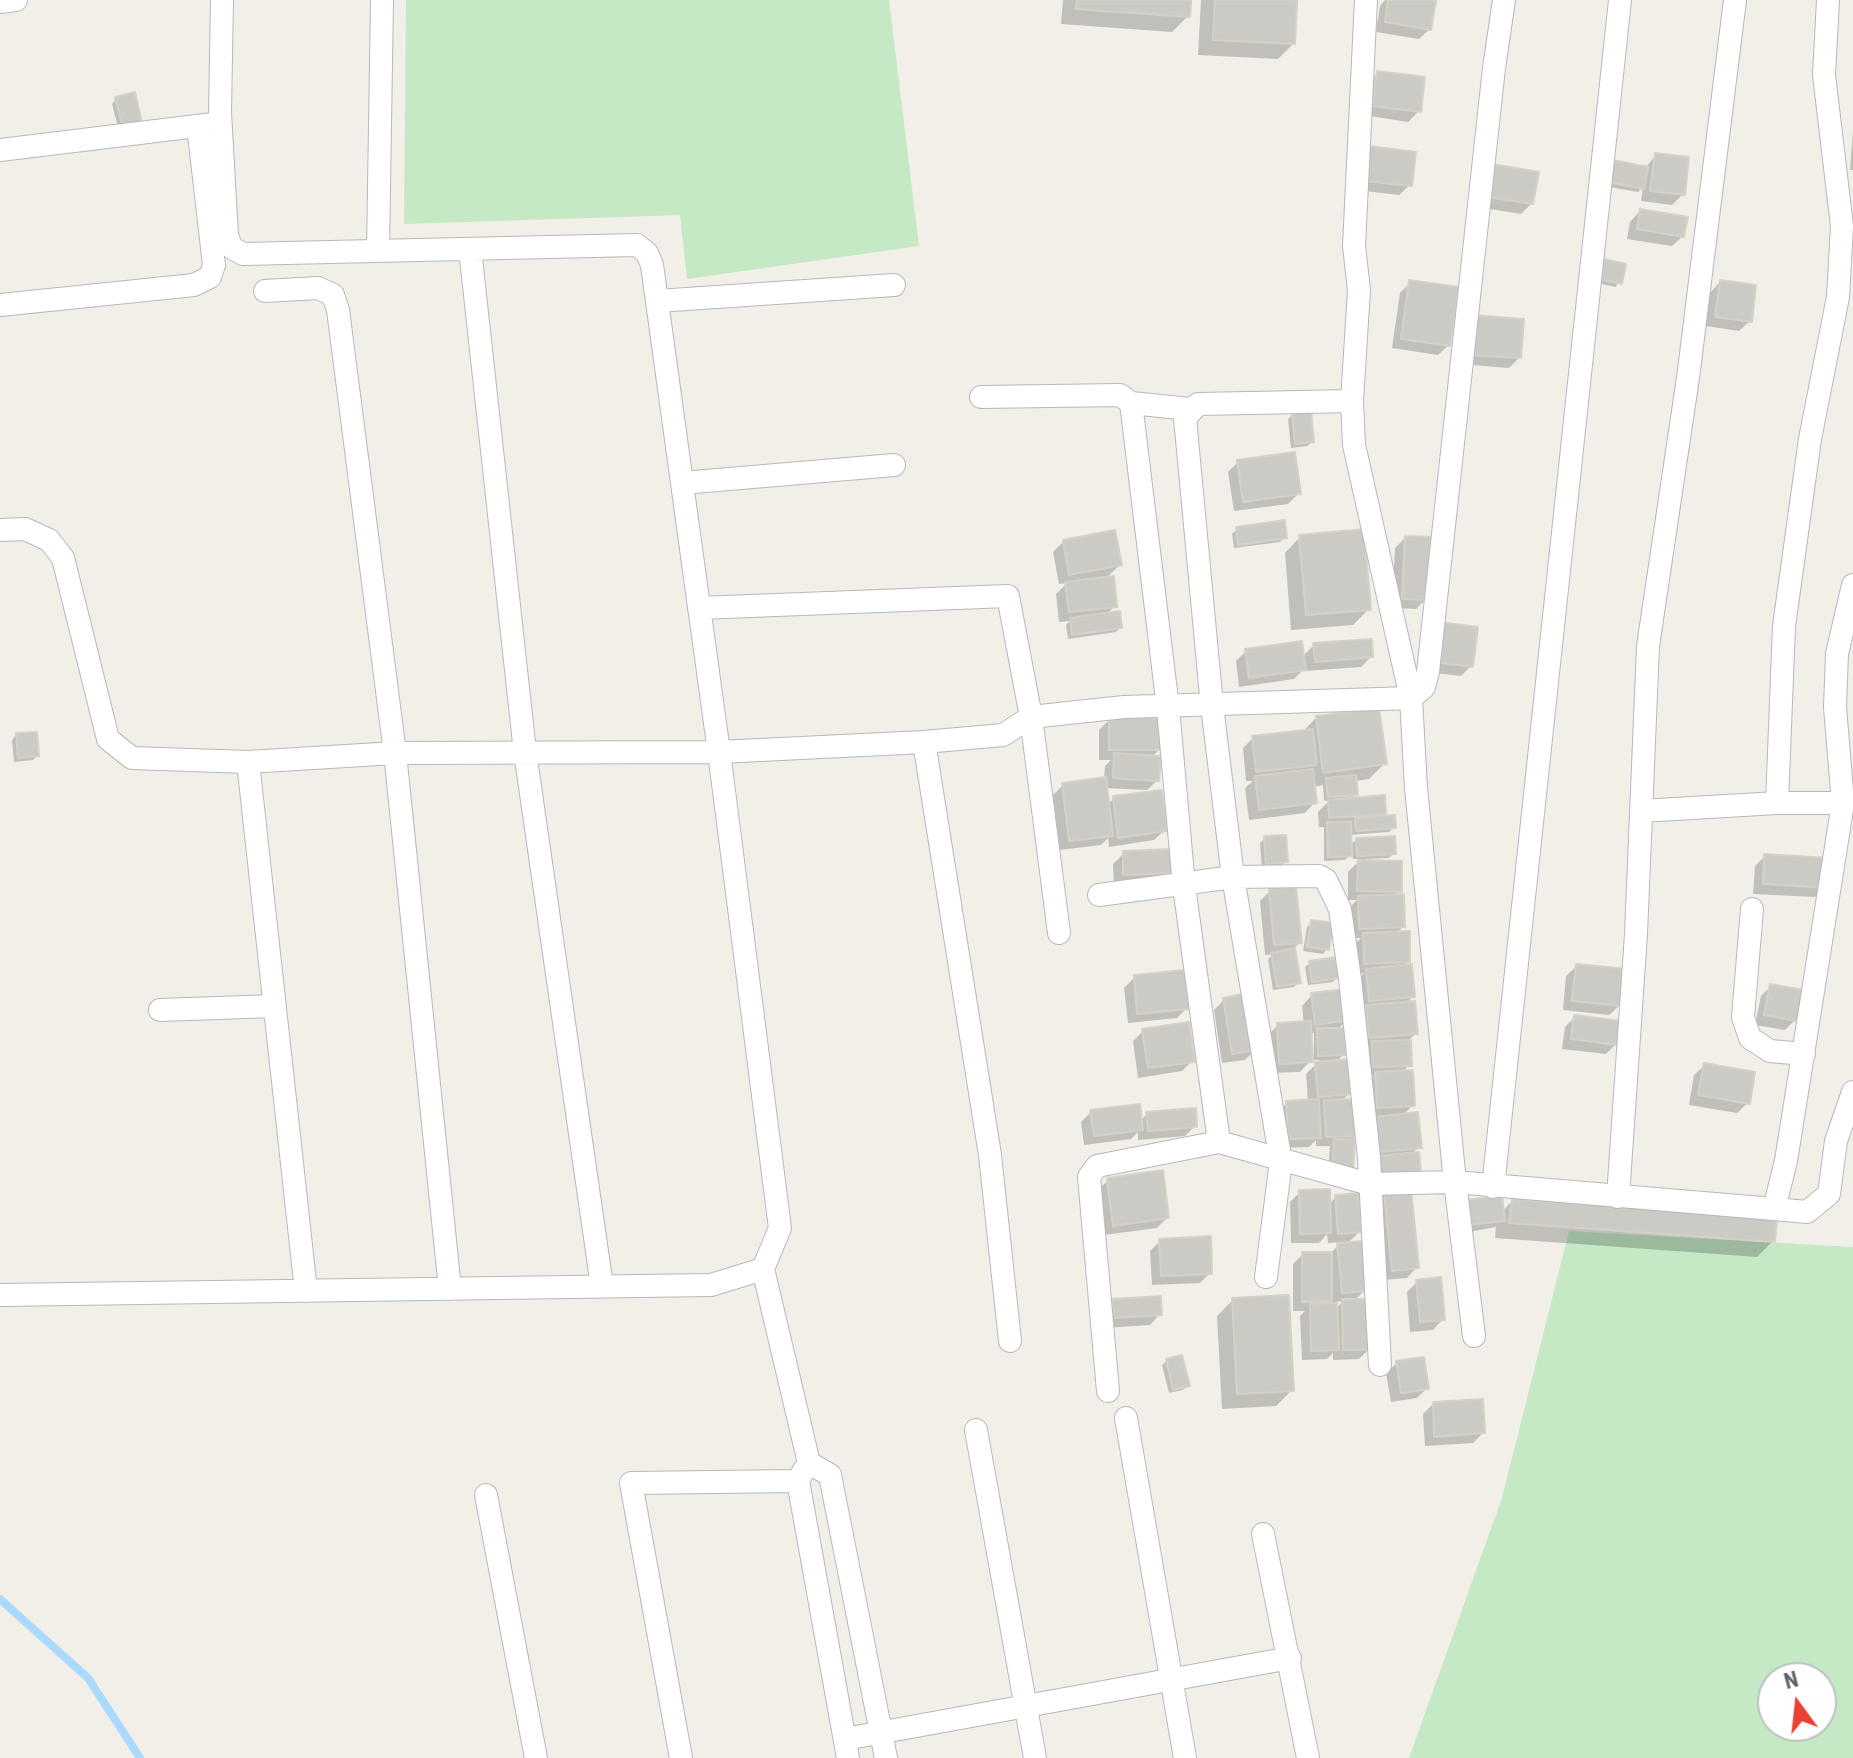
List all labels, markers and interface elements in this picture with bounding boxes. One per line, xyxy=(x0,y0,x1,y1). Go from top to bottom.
north arrow xyxy=(1757,1662,1837,1742)
text: N xyxy=(1781,1666,1801,1694)

